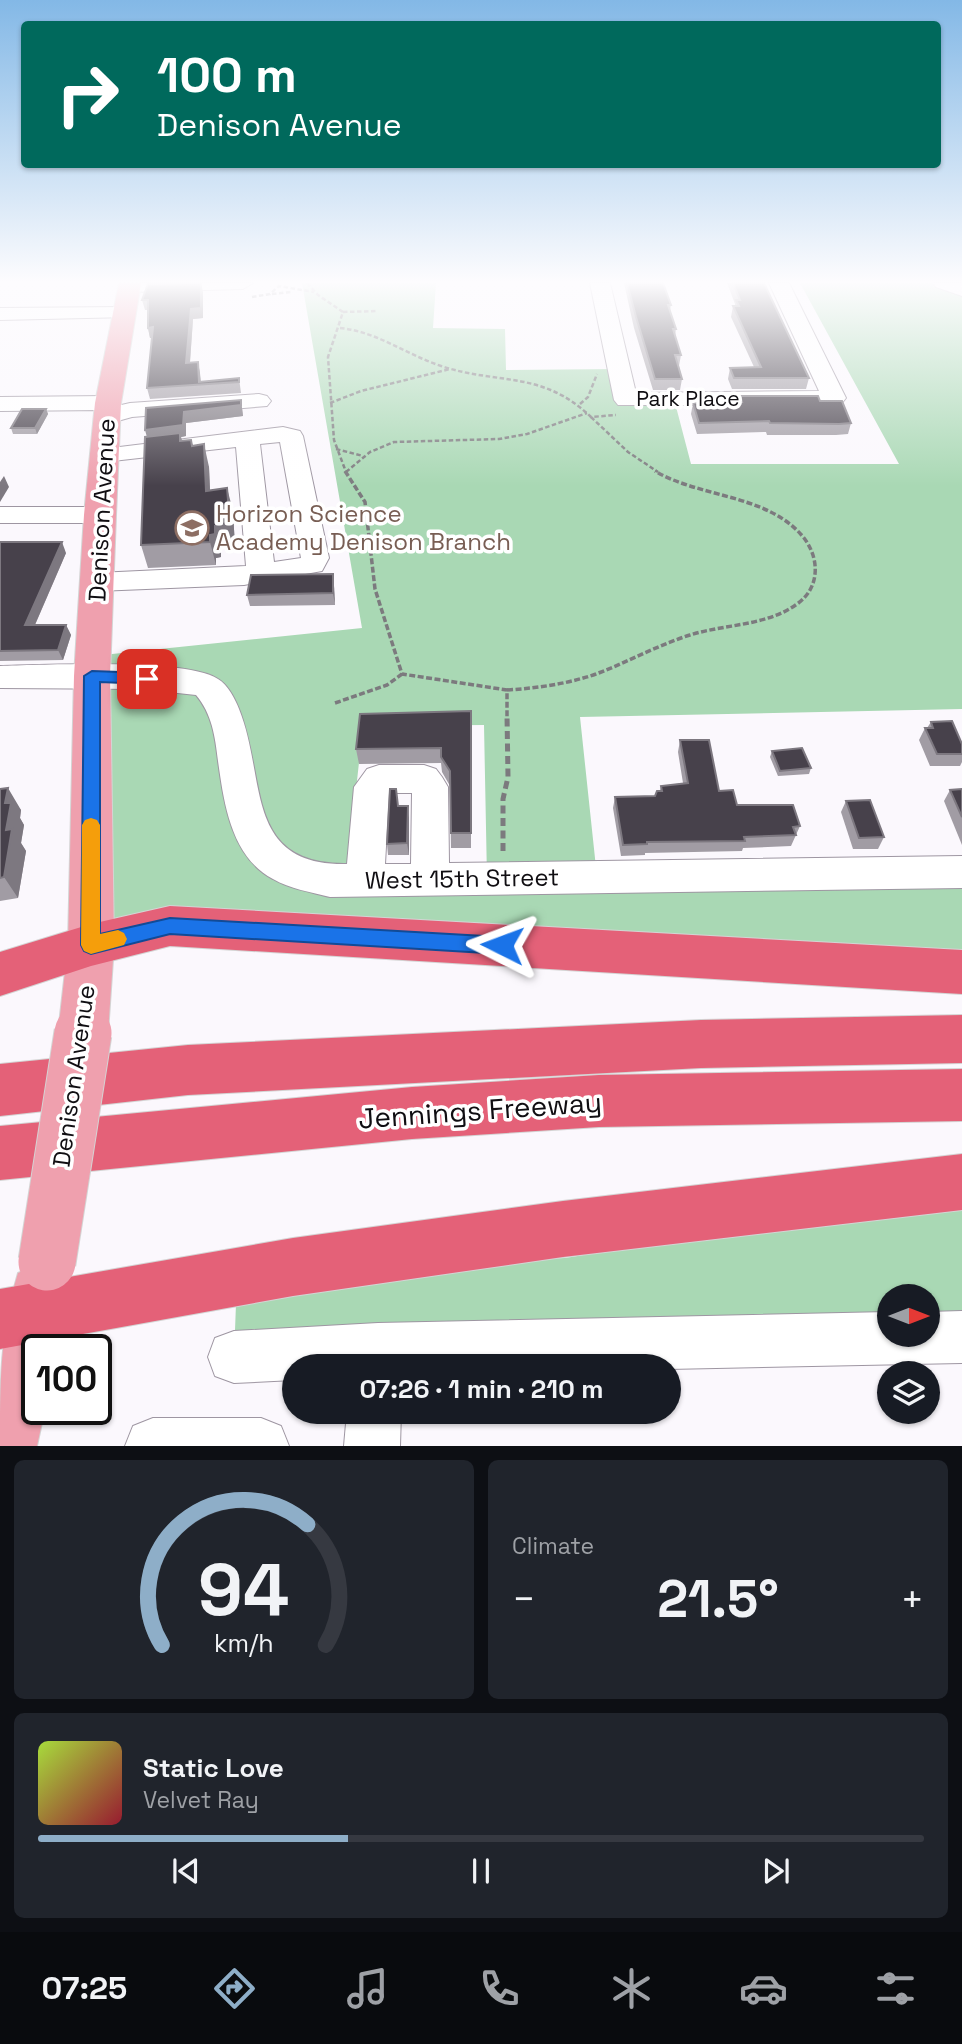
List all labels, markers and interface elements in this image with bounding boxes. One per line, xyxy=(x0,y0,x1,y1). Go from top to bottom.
text: 100 m xyxy=(157,44,297,106)
icon: right xyxy=(42,49,133,140)
text: Denison Avenue xyxy=(157,105,402,145)
street label: Park Place xyxy=(636,385,740,412)
street label: Denison Avenue xyxy=(81,418,122,602)
place label: Horizon Science Academy Denison Branch xyxy=(216,498,511,557)
school or university icon: Horizon Science Academy Denison Branch xyxy=(173,509,211,547)
pin xyxy=(117,649,177,709)
icon: arrive xyxy=(128,660,166,698)
street label: West 15th Street xyxy=(365,861,559,896)
position arrow xyxy=(465,908,539,982)
street label: Denison Avenue xyxy=(45,983,102,1169)
street label: Jennings Freeway xyxy=(357,1084,603,1136)
north arrow xyxy=(877,1284,940,1348)
map controls xyxy=(877,1284,940,1424)
speed limit sign: 100 xyxy=(21,1334,112,1425)
button: layers xyxy=(877,1361,940,1424)
text: 07:26 · 1 min · 210 m xyxy=(359,1372,604,1406)
text: Climate xyxy=(512,1531,594,1561)
text: 94 xyxy=(198,1544,290,1637)
text: 21.5° xyxy=(657,1566,779,1632)
text: − xyxy=(512,1575,536,1623)
text: + xyxy=(900,1575,924,1623)
text: km/h xyxy=(214,1627,274,1659)
text: Static Love xyxy=(143,1751,284,1785)
text: Velvet Ray xyxy=(143,1785,259,1815)
icon: previous xyxy=(167,1852,205,1890)
icon: pause xyxy=(462,1852,500,1890)
icon: next xyxy=(757,1852,795,1890)
icon: directions xyxy=(210,1964,259,2013)
icon: music xyxy=(343,1964,392,2013)
icon: phone xyxy=(475,1964,524,2013)
icon: climate xyxy=(607,1964,656,2013)
icon: car xyxy=(739,1964,788,2013)
icon: filters xyxy=(871,1964,920,2013)
text: 07:25 xyxy=(42,1968,127,2008)

